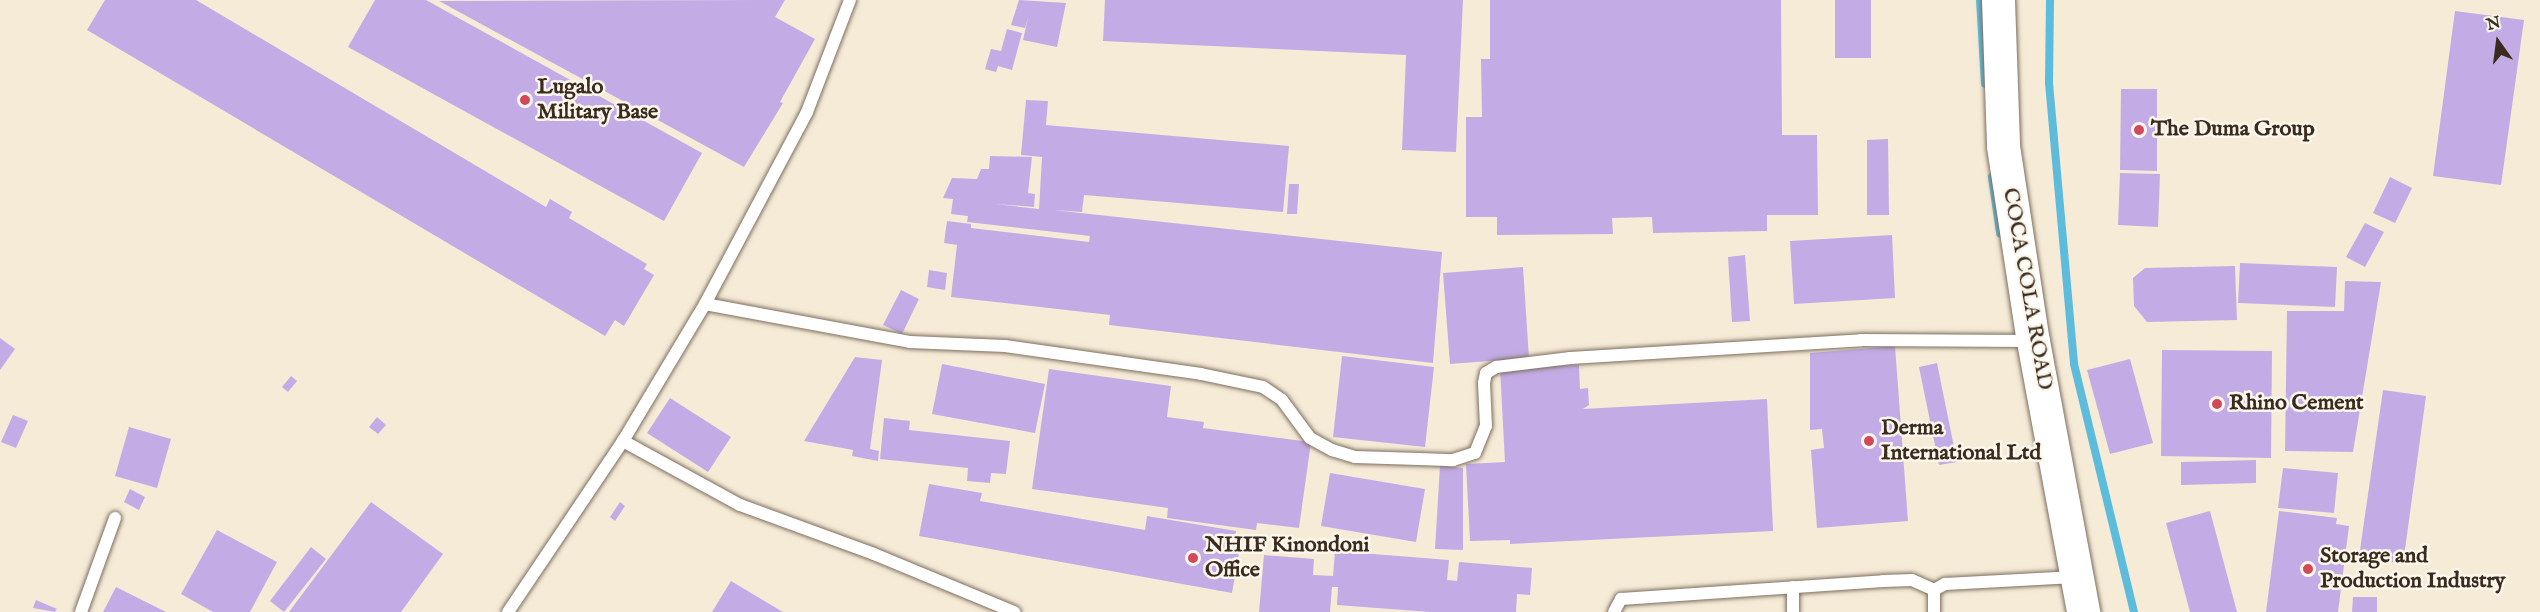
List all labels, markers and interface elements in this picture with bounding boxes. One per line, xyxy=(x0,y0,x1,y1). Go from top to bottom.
north arrow xyxy=(2468,12,2528,72)
text: N xyxy=(2485,13,2503,36)
place label: Lugalo Military Base xyxy=(537,74,658,125)
marker: Lugalo Military Base xyxy=(518,93,532,107)
place label: The Duma Group xyxy=(2151,117,2315,143)
marker: The Duma Group xyxy=(2132,123,2146,137)
street label: COCA COLA ROAD xyxy=(1996,186,2058,392)
place label: Rhino Cement xyxy=(2229,391,2364,417)
marker: Rhino Cement xyxy=(2210,397,2224,411)
place label: Derma International Ltd xyxy=(1881,415,2041,466)
marker: Derma International Ltd xyxy=(1862,434,1876,448)
place label: NHIF Kinondoni Office xyxy=(1205,532,1369,584)
place label: Storage and Production Industry xyxy=(2320,543,2505,594)
marker: NHIF Kinondoni Office xyxy=(1186,551,1200,565)
marker: Storage and Production Industry xyxy=(2301,562,2315,576)

